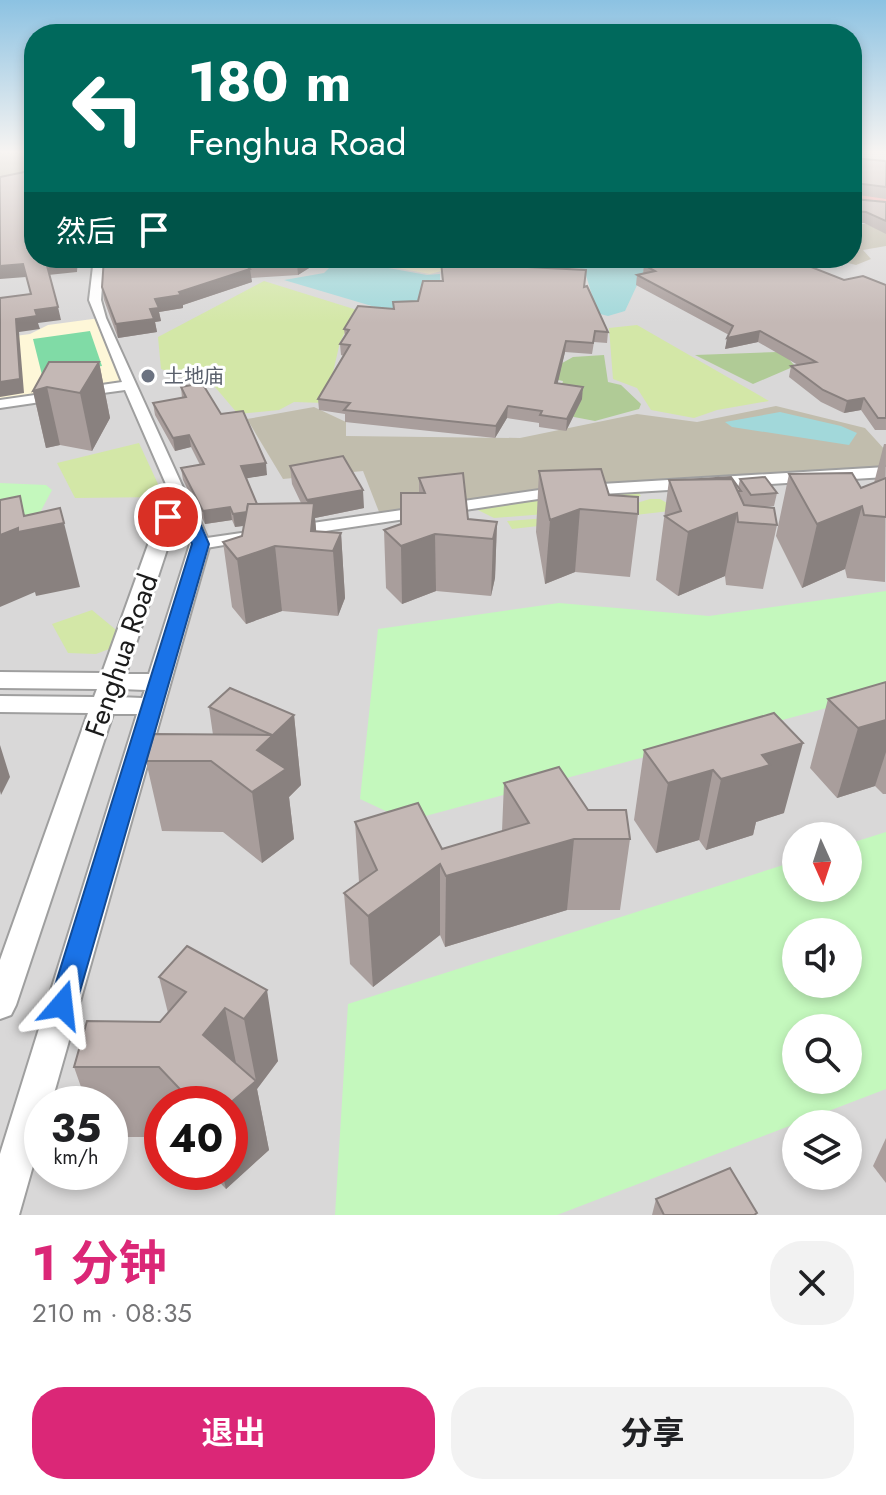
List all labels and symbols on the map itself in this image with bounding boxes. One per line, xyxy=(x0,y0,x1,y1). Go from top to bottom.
place label: 土地庙 xyxy=(164,362,224,391)
marker: 土地庙 xyxy=(139,367,157,385)
pin xyxy=(134,483,202,551)
street label: Fenghua Road xyxy=(74,568,169,742)
north arrow xyxy=(782,822,862,902)
position arrow xyxy=(20,963,104,1047)
speed limit sign: 40 xyxy=(144,1086,248,1190)

